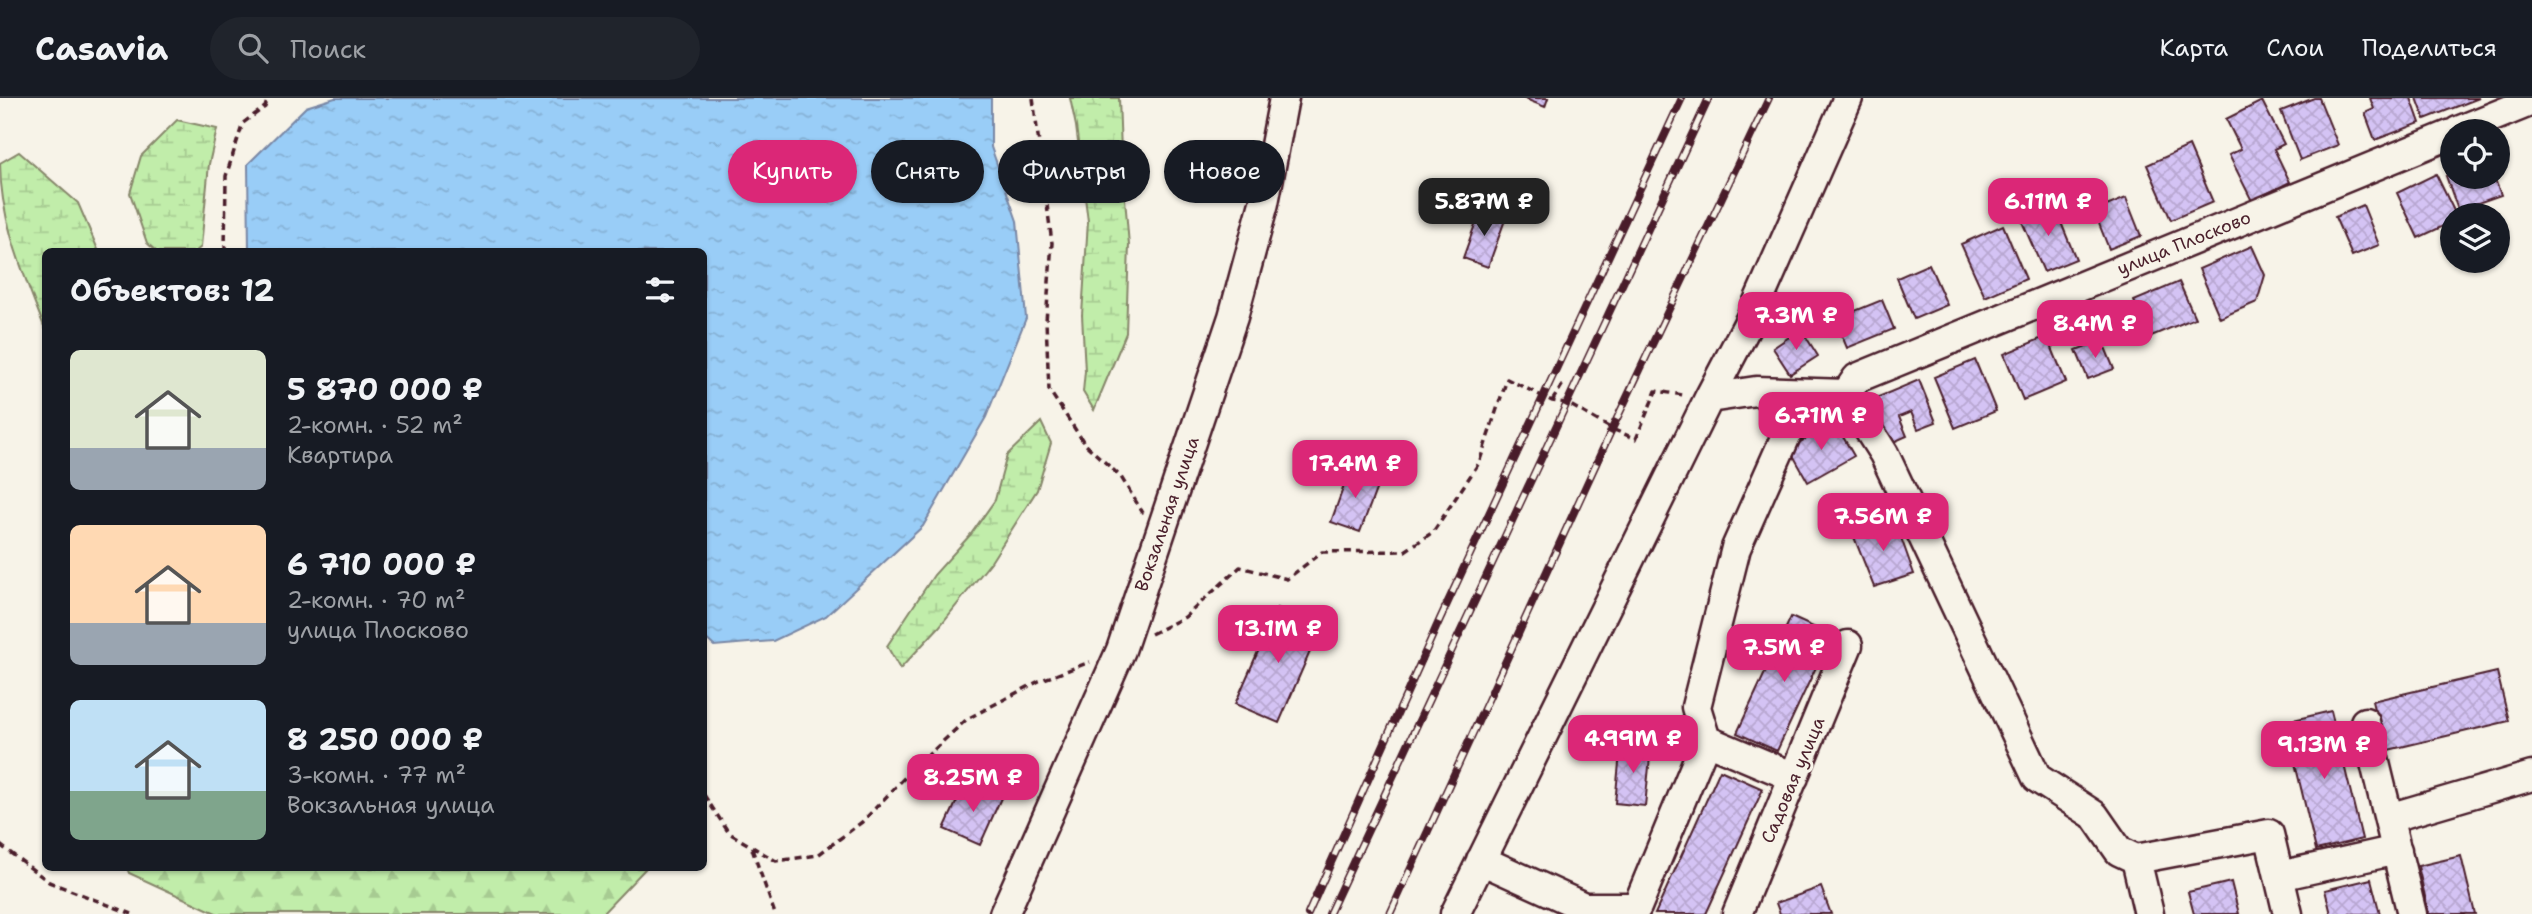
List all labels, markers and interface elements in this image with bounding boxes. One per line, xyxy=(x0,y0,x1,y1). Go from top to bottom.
search box xyxy=(210,17,700,80)
text: Casavia xyxy=(35,26,168,71)
icon: search xyxy=(234,29,272,67)
text: Поиск xyxy=(290,31,366,66)
text: Карта xyxy=(2160,32,2228,64)
text: Слои xyxy=(2266,32,2324,64)
text: Поделиться xyxy=(2362,32,2497,64)
map controls xyxy=(2440,119,2510,273)
button: locate xyxy=(2440,119,2510,189)
chip: Купить xyxy=(728,140,857,203)
chip: Снять xyxy=(871,140,984,203)
chip: Фильтры xyxy=(998,140,1150,203)
chip: Новое xyxy=(1164,140,1285,203)
pin: 5.87M ₽ xyxy=(1419,178,1549,238)
pin: 6.11M ₽ xyxy=(1983,178,2113,238)
text: 5.87M ₽ xyxy=(1434,186,1534,216)
text: 6.11M ₽ xyxy=(2004,186,2092,216)
button: layers xyxy=(2440,203,2510,273)
street label: улица Плосково xyxy=(2114,205,2254,281)
text: Объектов: 12 xyxy=(70,270,274,311)
icon: filters xyxy=(641,271,679,309)
pin: 7.3M ₽ xyxy=(1739,292,1853,352)
text: 7.3M ₽ xyxy=(1754,300,1838,330)
pin: 8.4M ₽ xyxy=(2038,300,2152,360)
text: 8.4M ₽ xyxy=(2053,308,2137,338)
text: 5 870 000 ₽ xyxy=(287,369,483,410)
icon: home xyxy=(126,378,210,462)
pin: 6.71M ₽ xyxy=(1756,392,1886,452)
text: 6.71M ₽ xyxy=(1775,400,1867,430)
text: 2-комн. · 52 m² xyxy=(287,410,463,440)
street label: Вокзальная улица xyxy=(1129,433,1205,595)
text: Квартира xyxy=(287,440,393,470)
pin: 17.4M ₽ xyxy=(1290,440,1420,500)
text: 17.4M ₽ xyxy=(1308,448,1402,478)
pin: 7.56M ₽ xyxy=(1818,494,1948,553)
text: 7.56M ₽ xyxy=(1834,501,1932,531)
text: 6 710 000 ₽ xyxy=(287,544,476,585)
icon: home xyxy=(126,553,210,637)
text: 2-комн. · 70 m² xyxy=(287,585,466,615)
pin: 13.1M ₽ xyxy=(1213,606,1343,665)
text: 13.1M ₽ xyxy=(1234,613,1322,643)
text: улица Плосково xyxy=(287,615,469,645)
pin: 7.5M ₽ xyxy=(1727,624,1841,684)
text: 7.5M ₽ xyxy=(1743,632,1825,662)
street label: Садовая улица xyxy=(1756,713,1830,847)
pin: 4.99M ₽ xyxy=(1568,716,1698,775)
text: 8 250 000 ₽ xyxy=(287,719,483,760)
pin: 9.13M ₽ xyxy=(2259,722,2389,781)
text: 4.99M ₽ xyxy=(1584,723,1682,753)
icon: home xyxy=(126,728,210,812)
text: 9.13M ₽ xyxy=(2277,729,2371,759)
pin: 8.25M ₽ xyxy=(908,754,1038,814)
text: 3-комн. · 77 m² xyxy=(287,760,466,790)
text: 8.25M ₽ xyxy=(923,762,1023,792)
text: Вокзальная улица xyxy=(287,790,495,820)

